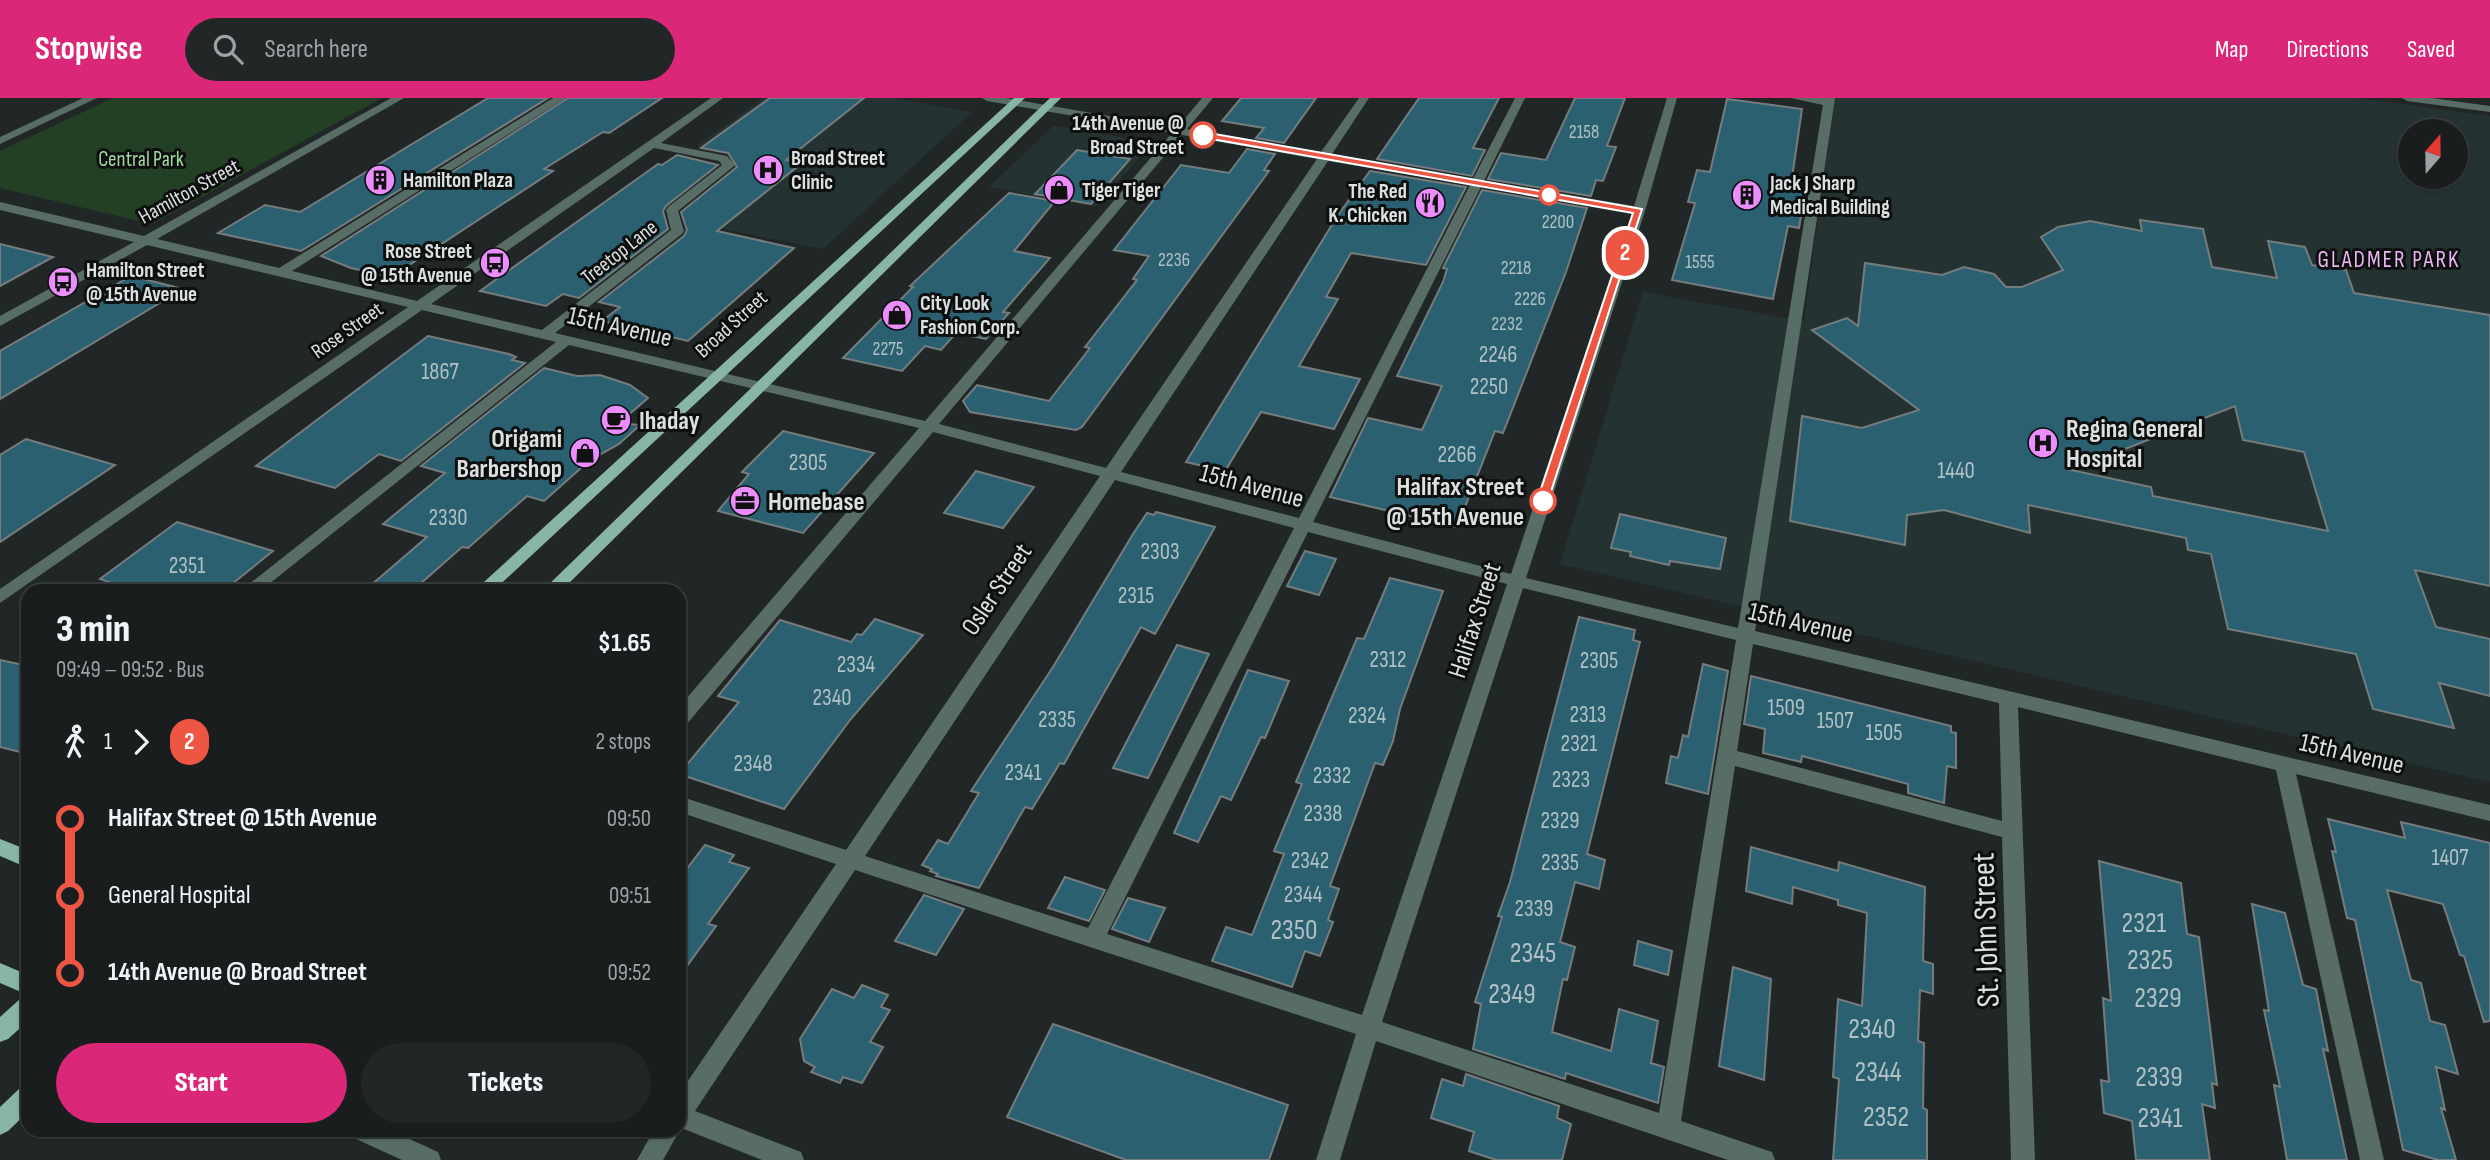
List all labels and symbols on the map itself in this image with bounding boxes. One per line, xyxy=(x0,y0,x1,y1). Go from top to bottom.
place label: 14th Avenue @ Broad Street xyxy=(1072,111,1184,160)
north arrow xyxy=(2398,119,2468,189)
house number: 2158 xyxy=(1569,121,1599,144)
marker: 14th Avenue @ Broad Street xyxy=(1190,122,1216,148)
place label: Broad Street Clinic xyxy=(791,146,885,195)
park label: Central Park xyxy=(98,147,184,172)
street label: Hamilton Street xyxy=(134,153,244,229)
hospital icon: Broad Street Clinic xyxy=(751,153,785,187)
building icon: Hamilton Plaza xyxy=(363,163,397,197)
place label: Hamilton Plaza xyxy=(403,168,513,193)
place label: Jack J Sharp Medical Building xyxy=(1769,171,1890,220)
shop icon: Tiger Tiger xyxy=(1042,173,1076,207)
place label: Tiger Tiger xyxy=(1082,178,1161,203)
building icon: Jack J Sharp Medical Building xyxy=(1730,178,1764,212)
place label: The Red K. Chicken xyxy=(1328,179,1407,228)
unlabelled marker xyxy=(1539,185,1559,205)
restaurant icon: The Red K. Chicken xyxy=(1413,186,1447,220)
house number: 2200 xyxy=(1542,211,1574,234)
street label: Treetop Lane xyxy=(576,215,662,290)
line badge: 2 xyxy=(1602,230,1648,276)
place label: Rose Street @ 15th Avenue xyxy=(361,239,472,288)
bus stop icon: Rose Street @ 15th Avenue xyxy=(478,246,512,280)
district label: GLADMER PARK xyxy=(2318,246,2460,274)
house number: 2236 xyxy=(1158,249,1190,272)
house number: 1555 xyxy=(1685,251,1715,274)
house number: 2218 xyxy=(1501,257,1531,280)
place label: Hamilton Street @ 15th Avenue xyxy=(86,258,204,307)
bus stop icon: Hamilton Street @ 15th Avenue xyxy=(46,265,80,299)
street label: Broad Street xyxy=(690,286,772,363)
house number: 2226 xyxy=(1514,288,1546,311)
place label: City Look Fashion Corp. xyxy=(920,291,1020,340)
street label: Rose Street xyxy=(307,297,388,364)
shop icon: City Look Fashion Corp. xyxy=(880,298,914,332)
street label: 15th Avenue xyxy=(564,300,675,355)
house number: 2232 xyxy=(1491,313,1523,336)
house number: 2275 xyxy=(873,338,903,361)
house number: 2246 xyxy=(1479,341,1517,369)
house number: 1867 xyxy=(421,358,459,386)
house number: 2250 xyxy=(1470,373,1508,401)
cafe icon: Ihaday xyxy=(599,403,633,437)
place label: Ihaday xyxy=(639,406,700,437)
place label: Regina General Hospital xyxy=(2066,414,2203,475)
place label: Origami Barbershop xyxy=(456,424,562,485)
hospital icon: Regina General Hospital xyxy=(2026,426,2060,460)
shop icon: Origami Barbershop xyxy=(568,436,602,470)
house number: 2266 xyxy=(1437,441,1477,469)
house number: 2305 xyxy=(789,449,827,477)
house number: 1440 xyxy=(1937,457,1975,485)
street label: 15th Avenue xyxy=(1196,458,1307,515)
place label: Halifax Street @ 15th Avenue xyxy=(1386,472,1524,533)
office icon: Homebase xyxy=(728,484,762,518)
place label: Homebase xyxy=(768,487,865,518)
marker: Halifax Street @ 15th Avenue xyxy=(1530,488,1556,514)
house number: 2330 xyxy=(428,504,468,532)
street label: Osler Street xyxy=(955,538,1039,642)
house number: 2303 xyxy=(1140,538,1180,566)
house number: 2351 xyxy=(169,552,205,580)
street label: Halifax Street xyxy=(1442,559,1509,682)
house number: 2315 xyxy=(1118,582,1154,610)
street label: 15th Avenue xyxy=(1745,596,1856,651)
house number: 2312 xyxy=(1370,646,1406,674)
house number: 2305 xyxy=(1580,647,1618,675)
house number: 2334 xyxy=(837,651,876,679)
house number: 2340 xyxy=(812,684,852,712)
house number: 1509 xyxy=(1767,694,1805,722)
house number: 2313 xyxy=(1570,701,1606,729)
house number: 2324 xyxy=(1348,702,1386,730)
house number: 2335 xyxy=(1038,706,1076,734)
house number: 1507 xyxy=(1817,707,1853,735)
house number: 1505 xyxy=(1866,719,1902,747)
street label: 15th Avenue xyxy=(2296,727,2407,782)
house number: 2321 xyxy=(1561,730,1597,758)
house number: 2348 xyxy=(734,750,772,778)
house number: 2341 xyxy=(1005,759,1041,787)
house number: 2332 xyxy=(1313,762,1351,790)
house number: 2323 xyxy=(1552,766,1590,794)
house number: 2338 xyxy=(1304,800,1342,828)
house number: 2329 xyxy=(1541,807,1579,835)
house number: 1407 xyxy=(2431,844,2469,872)
house number: 2342 xyxy=(1291,847,1329,875)
house number: 2335 xyxy=(1541,849,1579,877)
street label: St. John Street xyxy=(1964,852,2009,1008)
house number: 2344 xyxy=(1284,881,1323,909)
house number: 2339 xyxy=(1514,895,1554,923)
house number: 2321 xyxy=(2122,907,2167,940)
house number: 2350 xyxy=(1270,914,1318,947)
house number: 2345 xyxy=(1510,937,1556,970)
house number: 2325 xyxy=(2127,944,2173,977)
house number: 2349 xyxy=(1488,978,1536,1011)
house number: 2329 xyxy=(2134,982,2182,1015)
house number: 2340 xyxy=(1848,1013,1896,1046)
house number: 2344 xyxy=(1855,1056,1902,1089)
house number: 2339 xyxy=(2135,1061,2183,1094)
house number: 2352 xyxy=(1863,1101,1909,1134)
house number: 2341 xyxy=(2138,1102,2183,1135)

